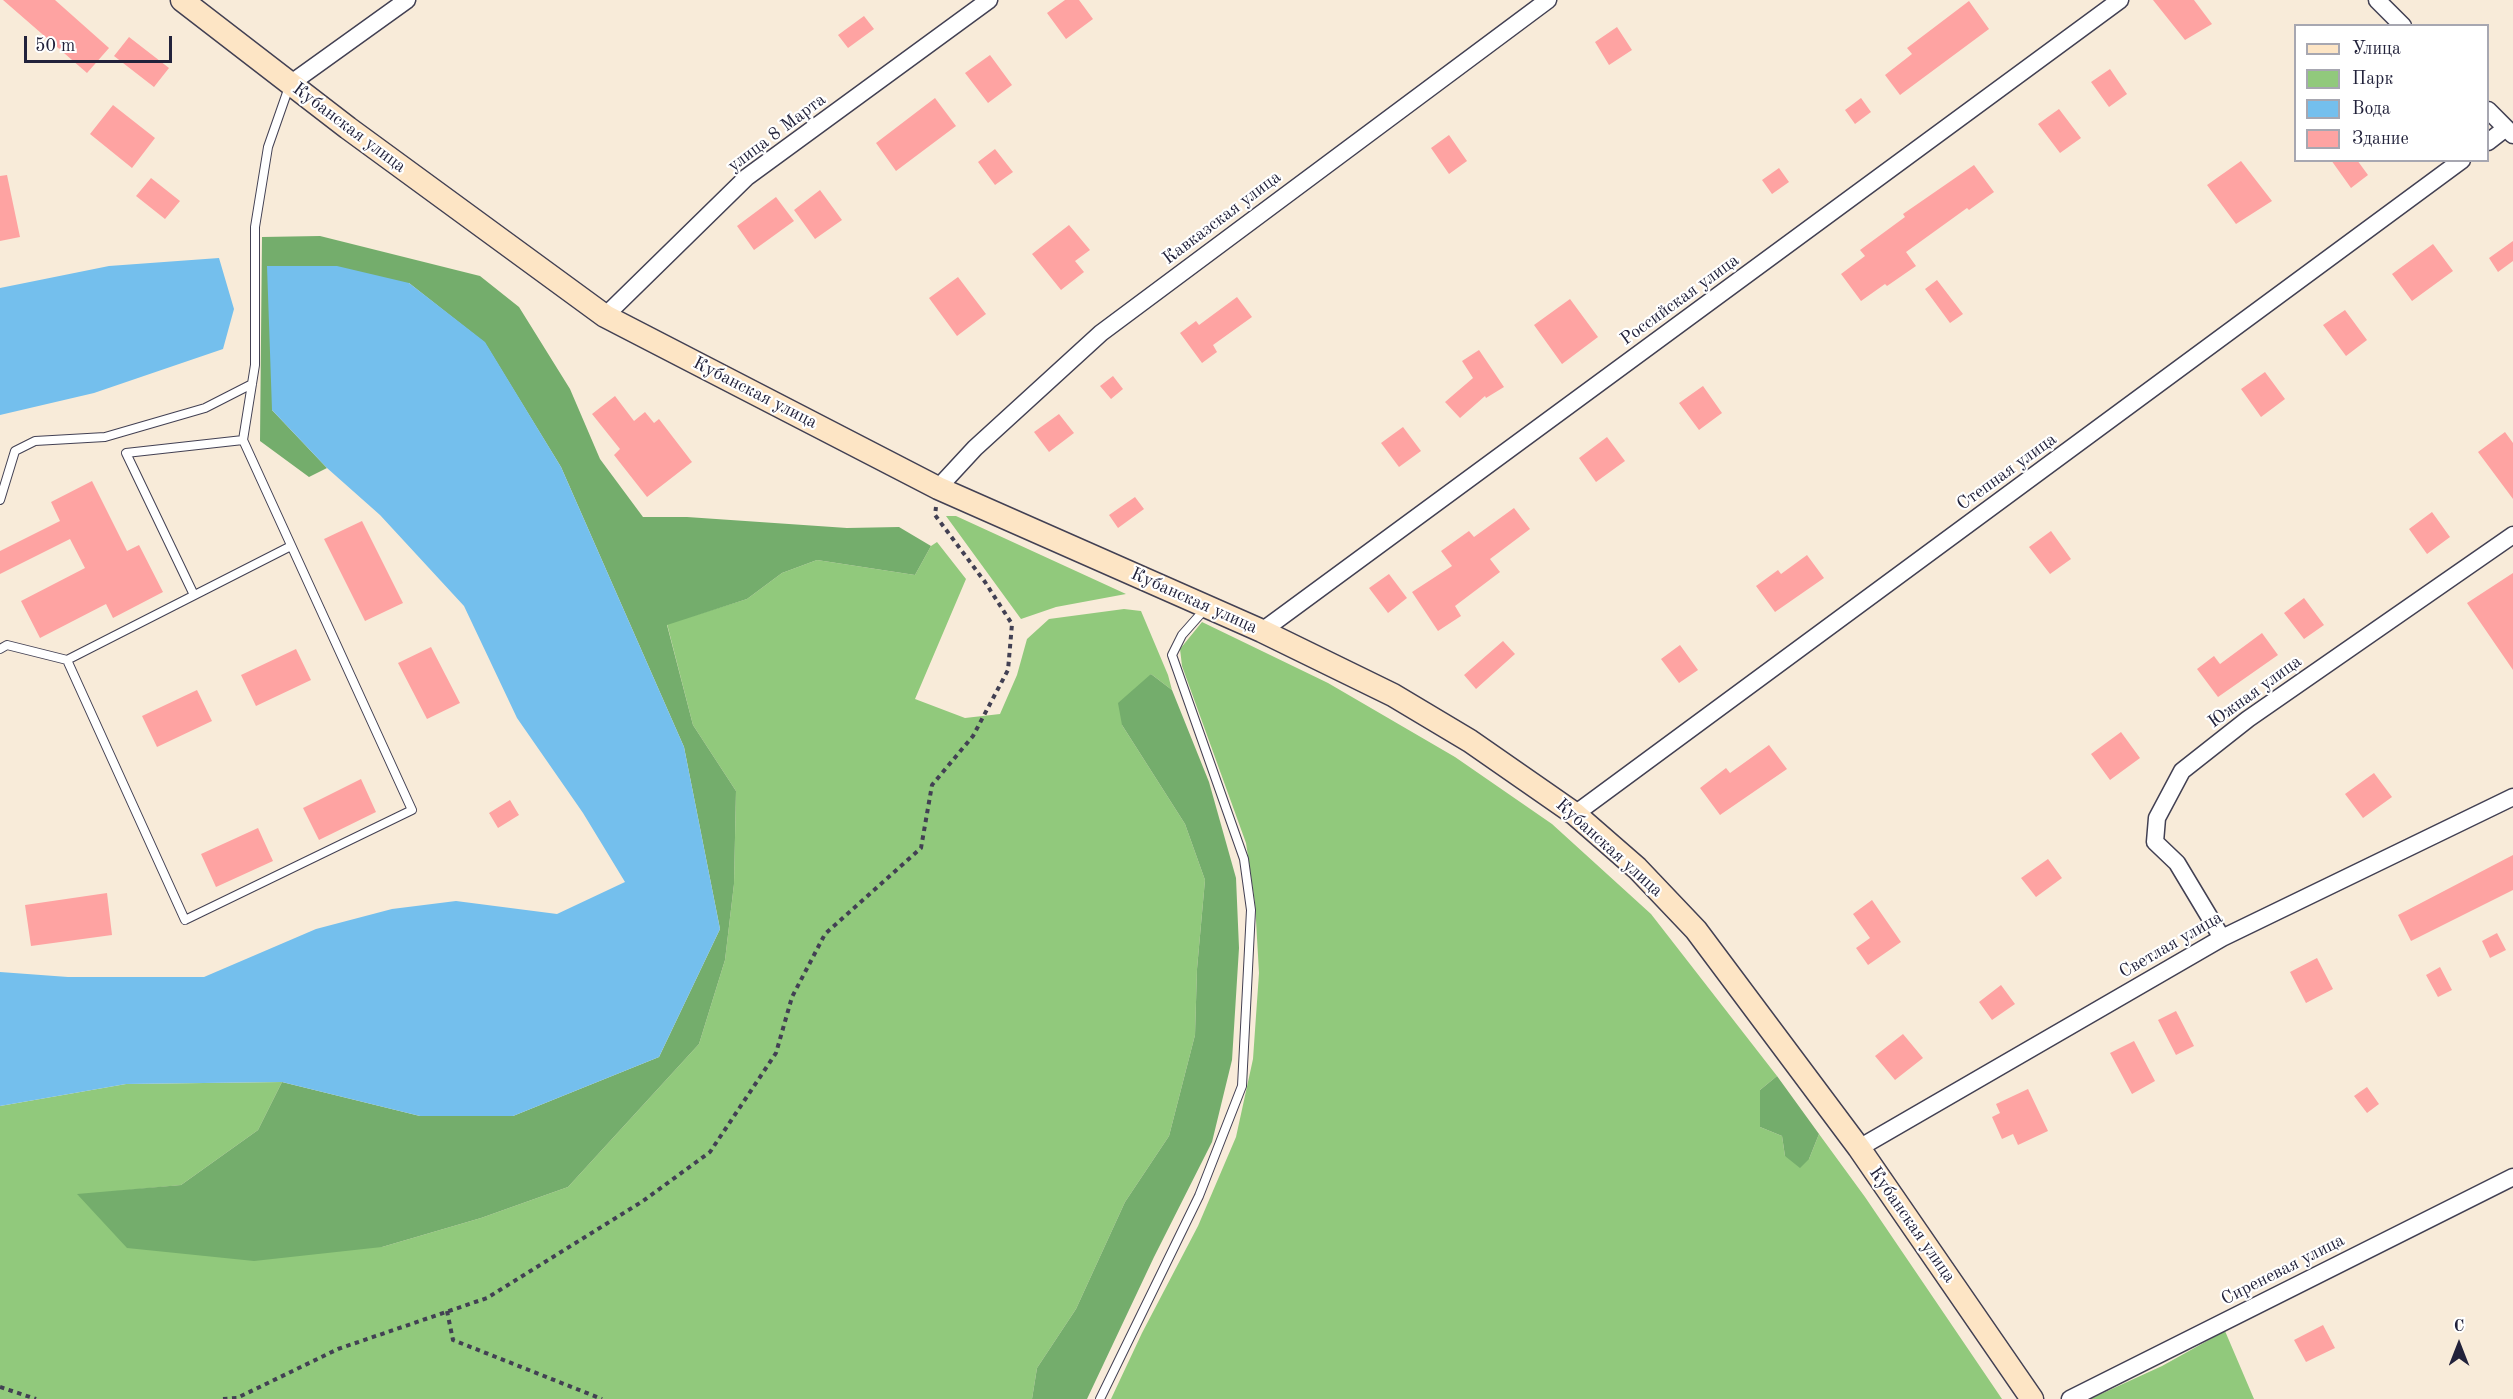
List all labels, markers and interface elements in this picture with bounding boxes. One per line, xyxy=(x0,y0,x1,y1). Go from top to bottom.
scale bar xyxy=(27,24,176,62)
legend xyxy=(2294,24,2489,162)
text: 50 m xyxy=(35,37,75,55)
text: Улица xyxy=(2352,40,2401,58)
text: Парк xyxy=(2352,70,2393,88)
street label: Кубанская улица xyxy=(288,78,410,178)
street label: улица 8 Марта xyxy=(724,89,830,177)
text: Вода xyxy=(2352,100,2391,118)
text: Здание xyxy=(2352,130,2409,148)
street label: Кавказская улица xyxy=(1159,166,1285,270)
street label: Российская улица xyxy=(1616,250,1744,350)
street label: Кубанская улица xyxy=(689,352,821,434)
street label: Степная улица xyxy=(1953,429,2061,515)
street label: Кубанская улица xyxy=(1127,563,1261,639)
street label: Южная улица xyxy=(2204,651,2306,733)
street label: Кубанская улица xyxy=(1551,794,1667,902)
street label: Светлая улица xyxy=(2116,907,2226,983)
street label: Кубанская улица xyxy=(1864,1163,1960,1287)
street label: Сиреневая улица xyxy=(2218,1230,2348,1310)
north arrow xyxy=(2429,1315,2489,1375)
text: С xyxy=(2454,1319,2464,1335)

